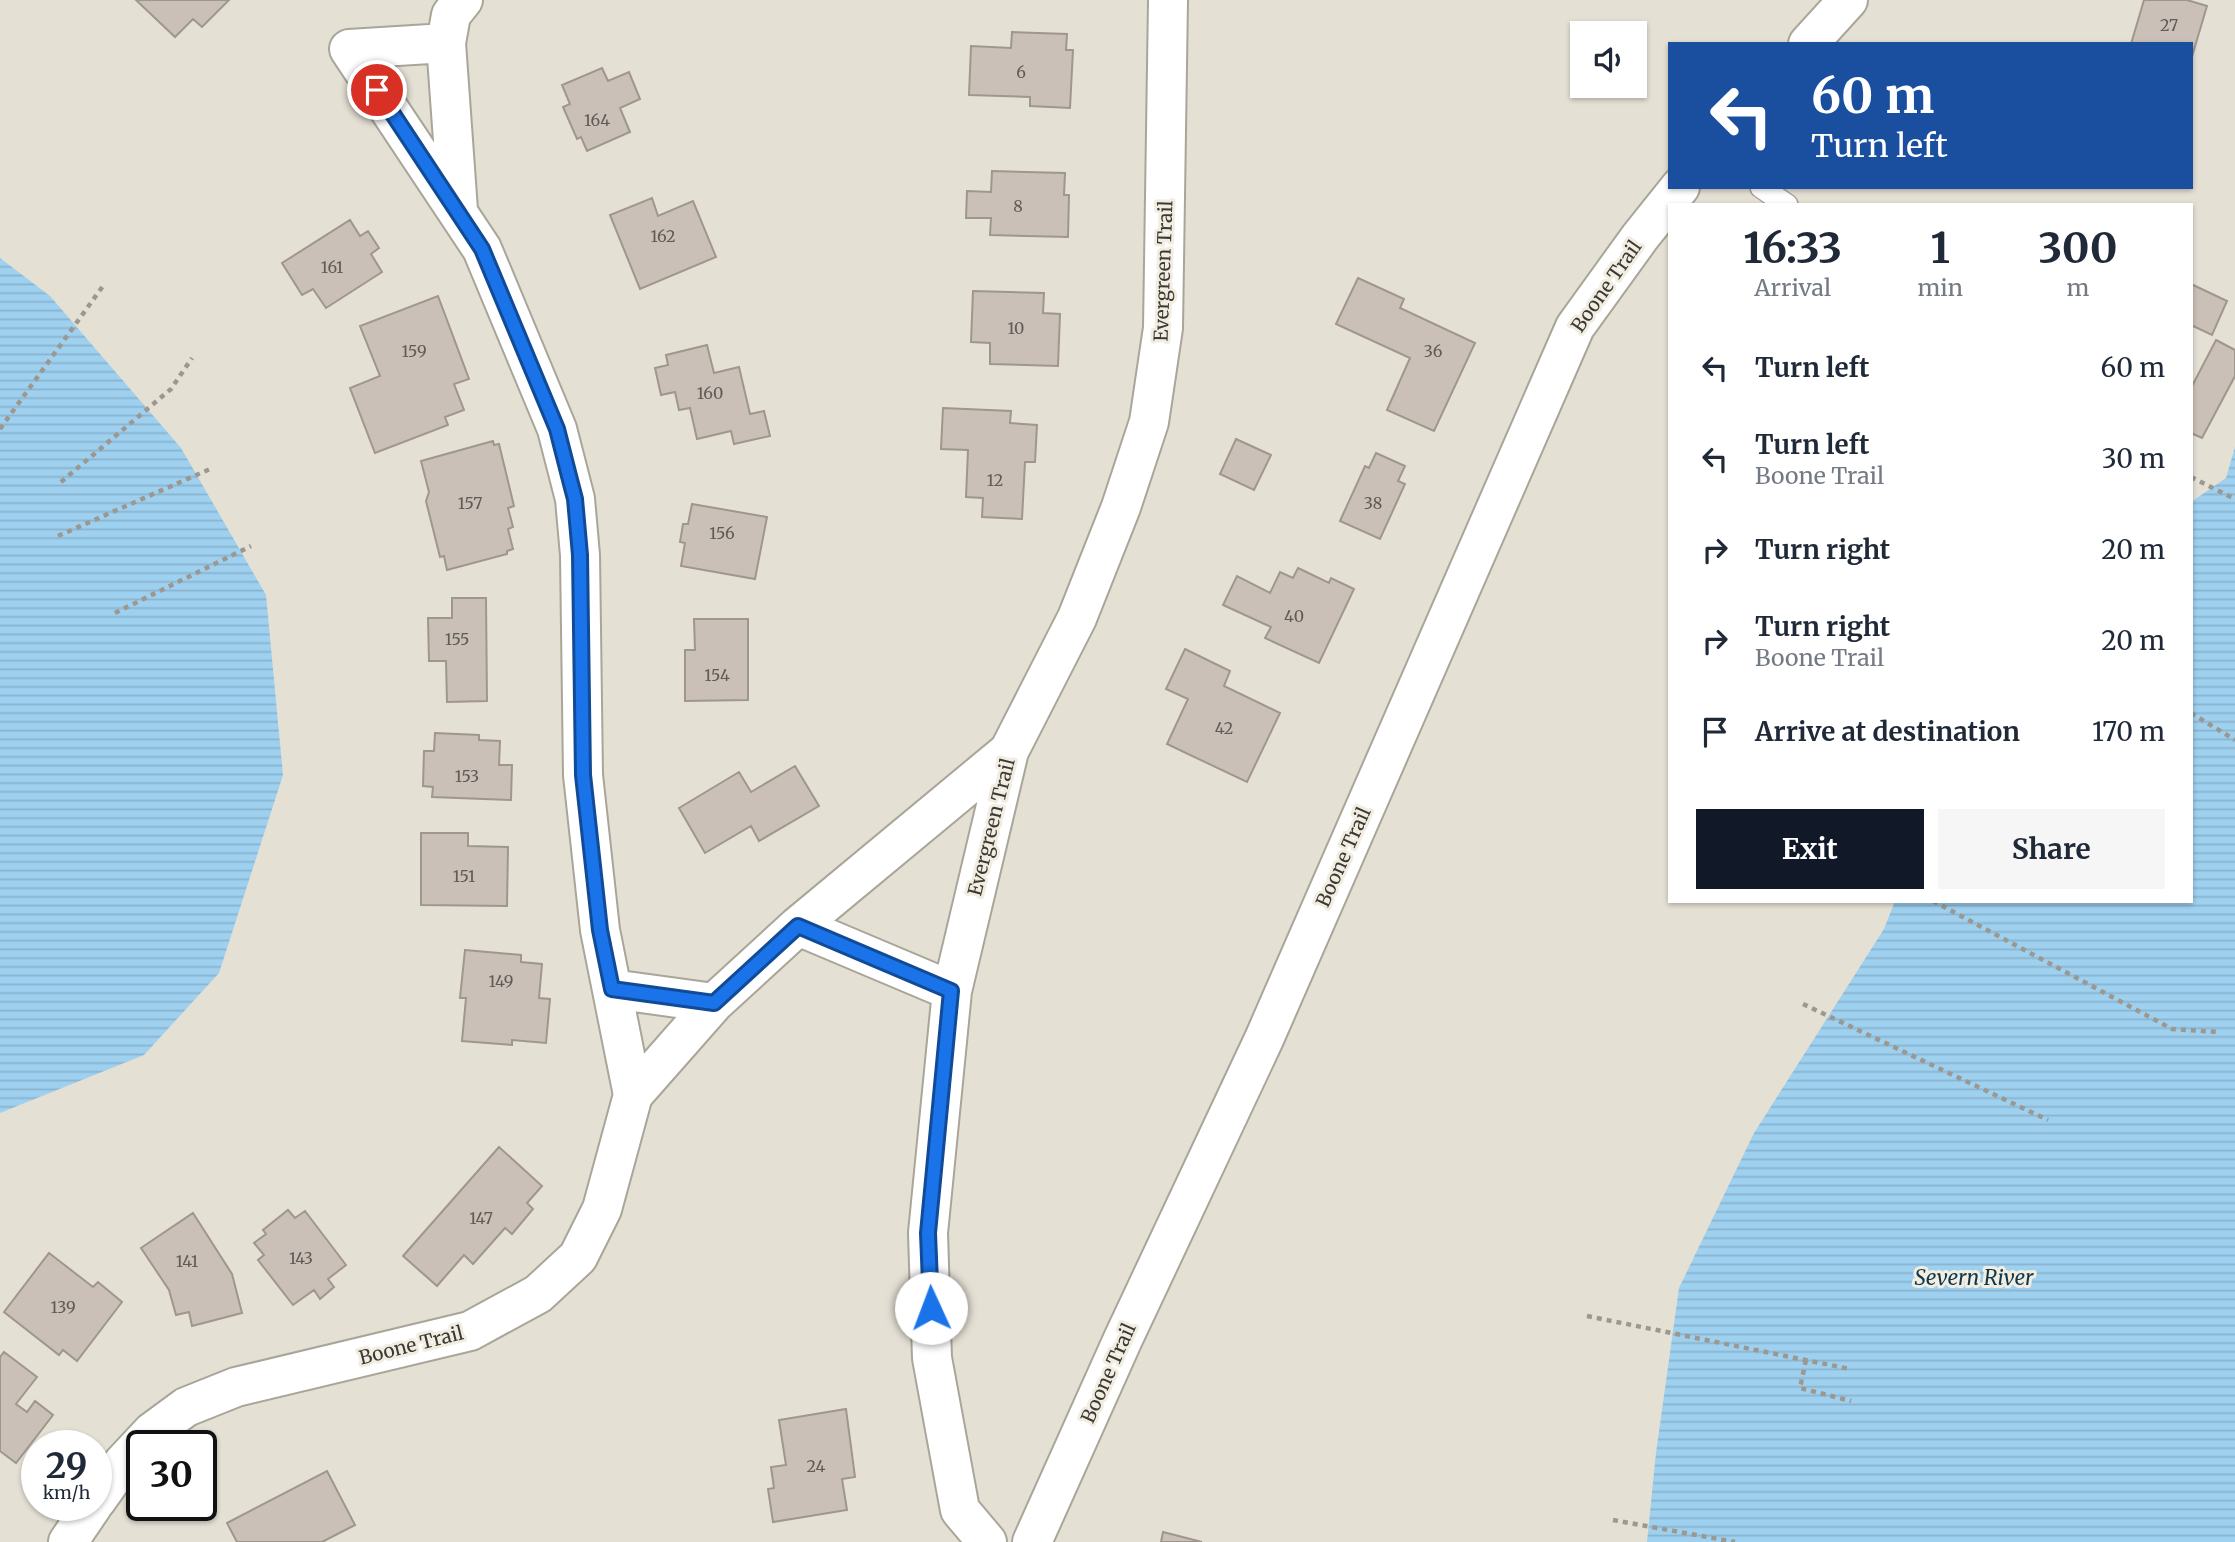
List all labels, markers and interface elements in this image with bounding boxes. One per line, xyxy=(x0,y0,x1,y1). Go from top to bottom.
house number: 27 xyxy=(2160,15,2178,35)
map controls xyxy=(1570,21,1647,98)
button: sound xyxy=(1570,21,1647,98)
pin xyxy=(347,60,407,120)
house number: 6 xyxy=(1016,62,1026,82)
text: 60 m xyxy=(1811,65,1934,126)
icon: left xyxy=(1696,70,1787,161)
icon: arrive xyxy=(358,71,396,109)
house number: 164 xyxy=(584,110,610,130)
text: Turn left xyxy=(1811,126,1948,166)
house number: 8 xyxy=(1013,196,1023,216)
street label: Evergreen Trail xyxy=(1149,200,1177,342)
text: 16:33 xyxy=(1743,222,1842,274)
text: 1 xyxy=(1930,222,1950,274)
text: 300 xyxy=(2038,222,2118,274)
house number: 162 xyxy=(650,226,676,246)
street label: Boone Trail xyxy=(1566,235,1646,337)
house number: 161 xyxy=(321,257,343,277)
text: Arrival xyxy=(1754,273,1831,302)
text: min xyxy=(1917,273,1963,302)
text: m xyxy=(2067,273,2089,302)
house number: 10 xyxy=(1008,318,1024,338)
house number: 159 xyxy=(401,341,427,361)
house number: 36 xyxy=(1424,341,1443,361)
icon: left xyxy=(1696,349,1734,387)
text: Turn left xyxy=(1755,351,1869,384)
text: 60 m xyxy=(2101,351,2165,384)
house number: 160 xyxy=(697,383,723,403)
text: Turn left xyxy=(1755,428,1869,461)
icon: left xyxy=(1696,440,1734,478)
text: 30 m xyxy=(2102,442,2165,475)
text: Boone Trail xyxy=(1755,461,1884,490)
house number: 12 xyxy=(987,470,1003,490)
house number: 157 xyxy=(458,493,482,513)
house number: 38 xyxy=(1364,493,1382,513)
house number: 156 xyxy=(709,523,735,543)
icon: right xyxy=(1696,531,1734,569)
text: Turn right xyxy=(1755,533,1890,566)
text: 20 m xyxy=(2101,533,2165,566)
house number: 40 xyxy=(1284,606,1304,626)
text: Turn right xyxy=(1755,610,1890,643)
icon: right xyxy=(1696,622,1734,660)
text: 20 m xyxy=(2101,624,2165,657)
house number: 155 xyxy=(445,629,469,649)
text: Boone Trail xyxy=(1755,643,1884,672)
house number: 154 xyxy=(704,665,730,685)
icon: arrive xyxy=(1696,713,1734,751)
text: Arrive at destination xyxy=(1755,715,2020,748)
text: 170 m xyxy=(2092,715,2165,748)
house number: 42 xyxy=(1215,718,1233,738)
street label: Evergreen Trail xyxy=(962,756,1020,898)
house number: 153 xyxy=(455,766,479,786)
street label: Boone Trail xyxy=(1310,803,1376,911)
button: Exit xyxy=(1696,809,1924,889)
button: Share xyxy=(1938,809,2165,889)
house number: 151 xyxy=(453,866,475,886)
house number: 149 xyxy=(489,971,513,991)
house number: 147 xyxy=(469,1208,493,1228)
house number: 143 xyxy=(289,1248,313,1268)
house number: 141 xyxy=(176,1251,198,1271)
water label: Severn River xyxy=(1915,1264,2034,1291)
position arrow xyxy=(894,1271,968,1345)
house number: 139 xyxy=(50,1297,76,1317)
street label: Boone Trail xyxy=(1075,1319,1141,1427)
street label: Boone Trail xyxy=(356,1320,466,1370)
speed limit sign: 30 xyxy=(126,1430,217,1521)
text: 29 xyxy=(46,1444,87,1488)
house number: 24 xyxy=(807,1456,826,1476)
text: km/h xyxy=(43,1481,90,1504)

